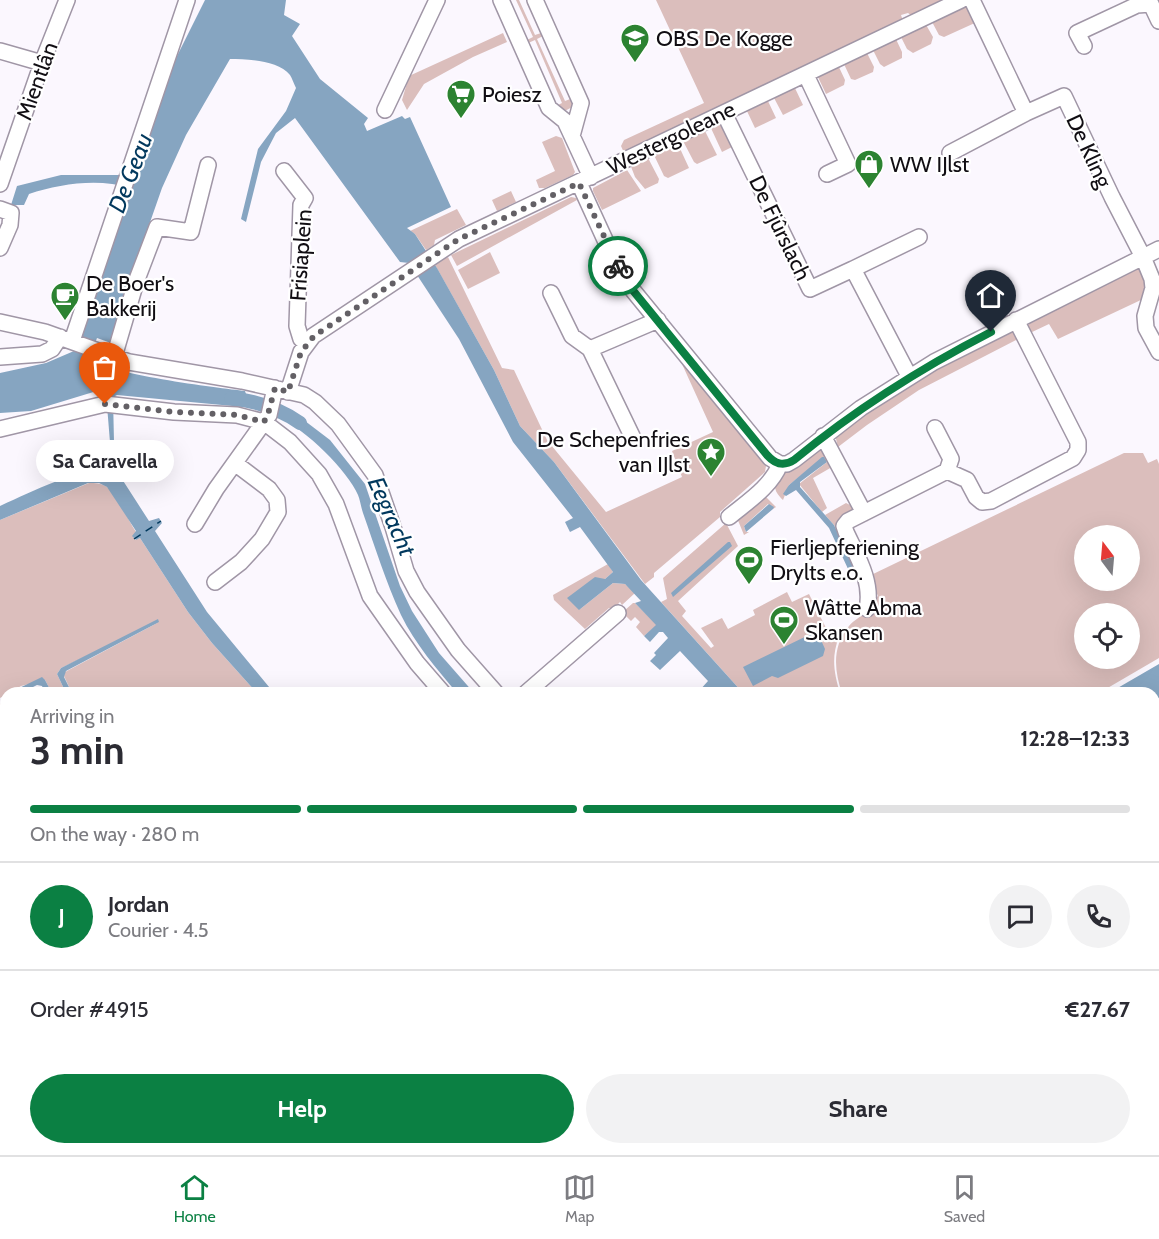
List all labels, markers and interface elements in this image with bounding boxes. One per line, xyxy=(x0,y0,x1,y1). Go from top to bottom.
school or university icon: OBS De Kogge xyxy=(619,22,651,64)
place label: OBS De Kogge xyxy=(656,25,793,52)
street label: Mientlân xyxy=(10,38,64,124)
supermarket icon: Poiesz xyxy=(445,78,477,120)
place label: Poiesz xyxy=(482,81,542,108)
street label: Westergoleane xyxy=(602,95,740,181)
street label: De Kling xyxy=(1060,110,1118,193)
water label: De Geau xyxy=(102,129,158,217)
shop icon: WW IJlst xyxy=(853,148,885,190)
place label: WW IJlst xyxy=(890,151,970,178)
street label: De Fjûrslach xyxy=(743,171,817,285)
street label: Frisiaplein xyxy=(284,208,318,302)
courier xyxy=(588,236,648,296)
icon: bike xyxy=(602,250,635,283)
place label: De Boer's Bakkerij xyxy=(86,270,174,322)
pin xyxy=(965,270,1016,332)
icon: home xyxy=(974,279,1007,312)
cafe icon: De Boer's Bakkerij xyxy=(49,280,81,322)
pin xyxy=(79,342,130,404)
icon: bag xyxy=(88,351,121,384)
place label: De Schepenfries van IJlst xyxy=(537,426,691,478)
place icon: De Schepenfries van IJlst xyxy=(695,436,727,478)
callout: Sa Caravella xyxy=(36,440,174,482)
text: Sa Caravella xyxy=(53,449,157,473)
water label: Eegracht xyxy=(362,472,422,561)
north arrow xyxy=(1074,525,1140,591)
map controls xyxy=(1074,525,1140,669)
place label: Fierljepferiening Drylts e.o. xyxy=(770,534,920,586)
sports icon: Fierljepferiening Drylts e.o. xyxy=(733,544,765,586)
place label: Wâtte Abma Skansen xyxy=(805,594,922,646)
button: locate xyxy=(1074,603,1140,669)
sports icon: Wâtte Abma Skansen xyxy=(768,604,800,646)
text: Arriving in xyxy=(30,704,114,728)
text: 12:28–12:33 xyxy=(1020,725,1130,752)
text: 3 min xyxy=(30,726,125,774)
text: On the way · 280 m xyxy=(30,822,199,846)
button: chat xyxy=(989,885,1052,948)
button: phone xyxy=(1067,885,1130,948)
text: Jordan xyxy=(108,891,169,918)
text: J xyxy=(58,903,65,930)
text: Courier · 4.5 xyxy=(108,918,209,942)
text: Order #4915 xyxy=(30,996,149,1023)
text: €27.67 xyxy=(1065,996,1130,1023)
button: Help xyxy=(30,1074,574,1143)
button: Share xyxy=(586,1074,1130,1143)
tab: Home xyxy=(174,1171,216,1226)
tab: Map xyxy=(563,1171,596,1226)
tab: Saved xyxy=(944,1171,985,1226)

